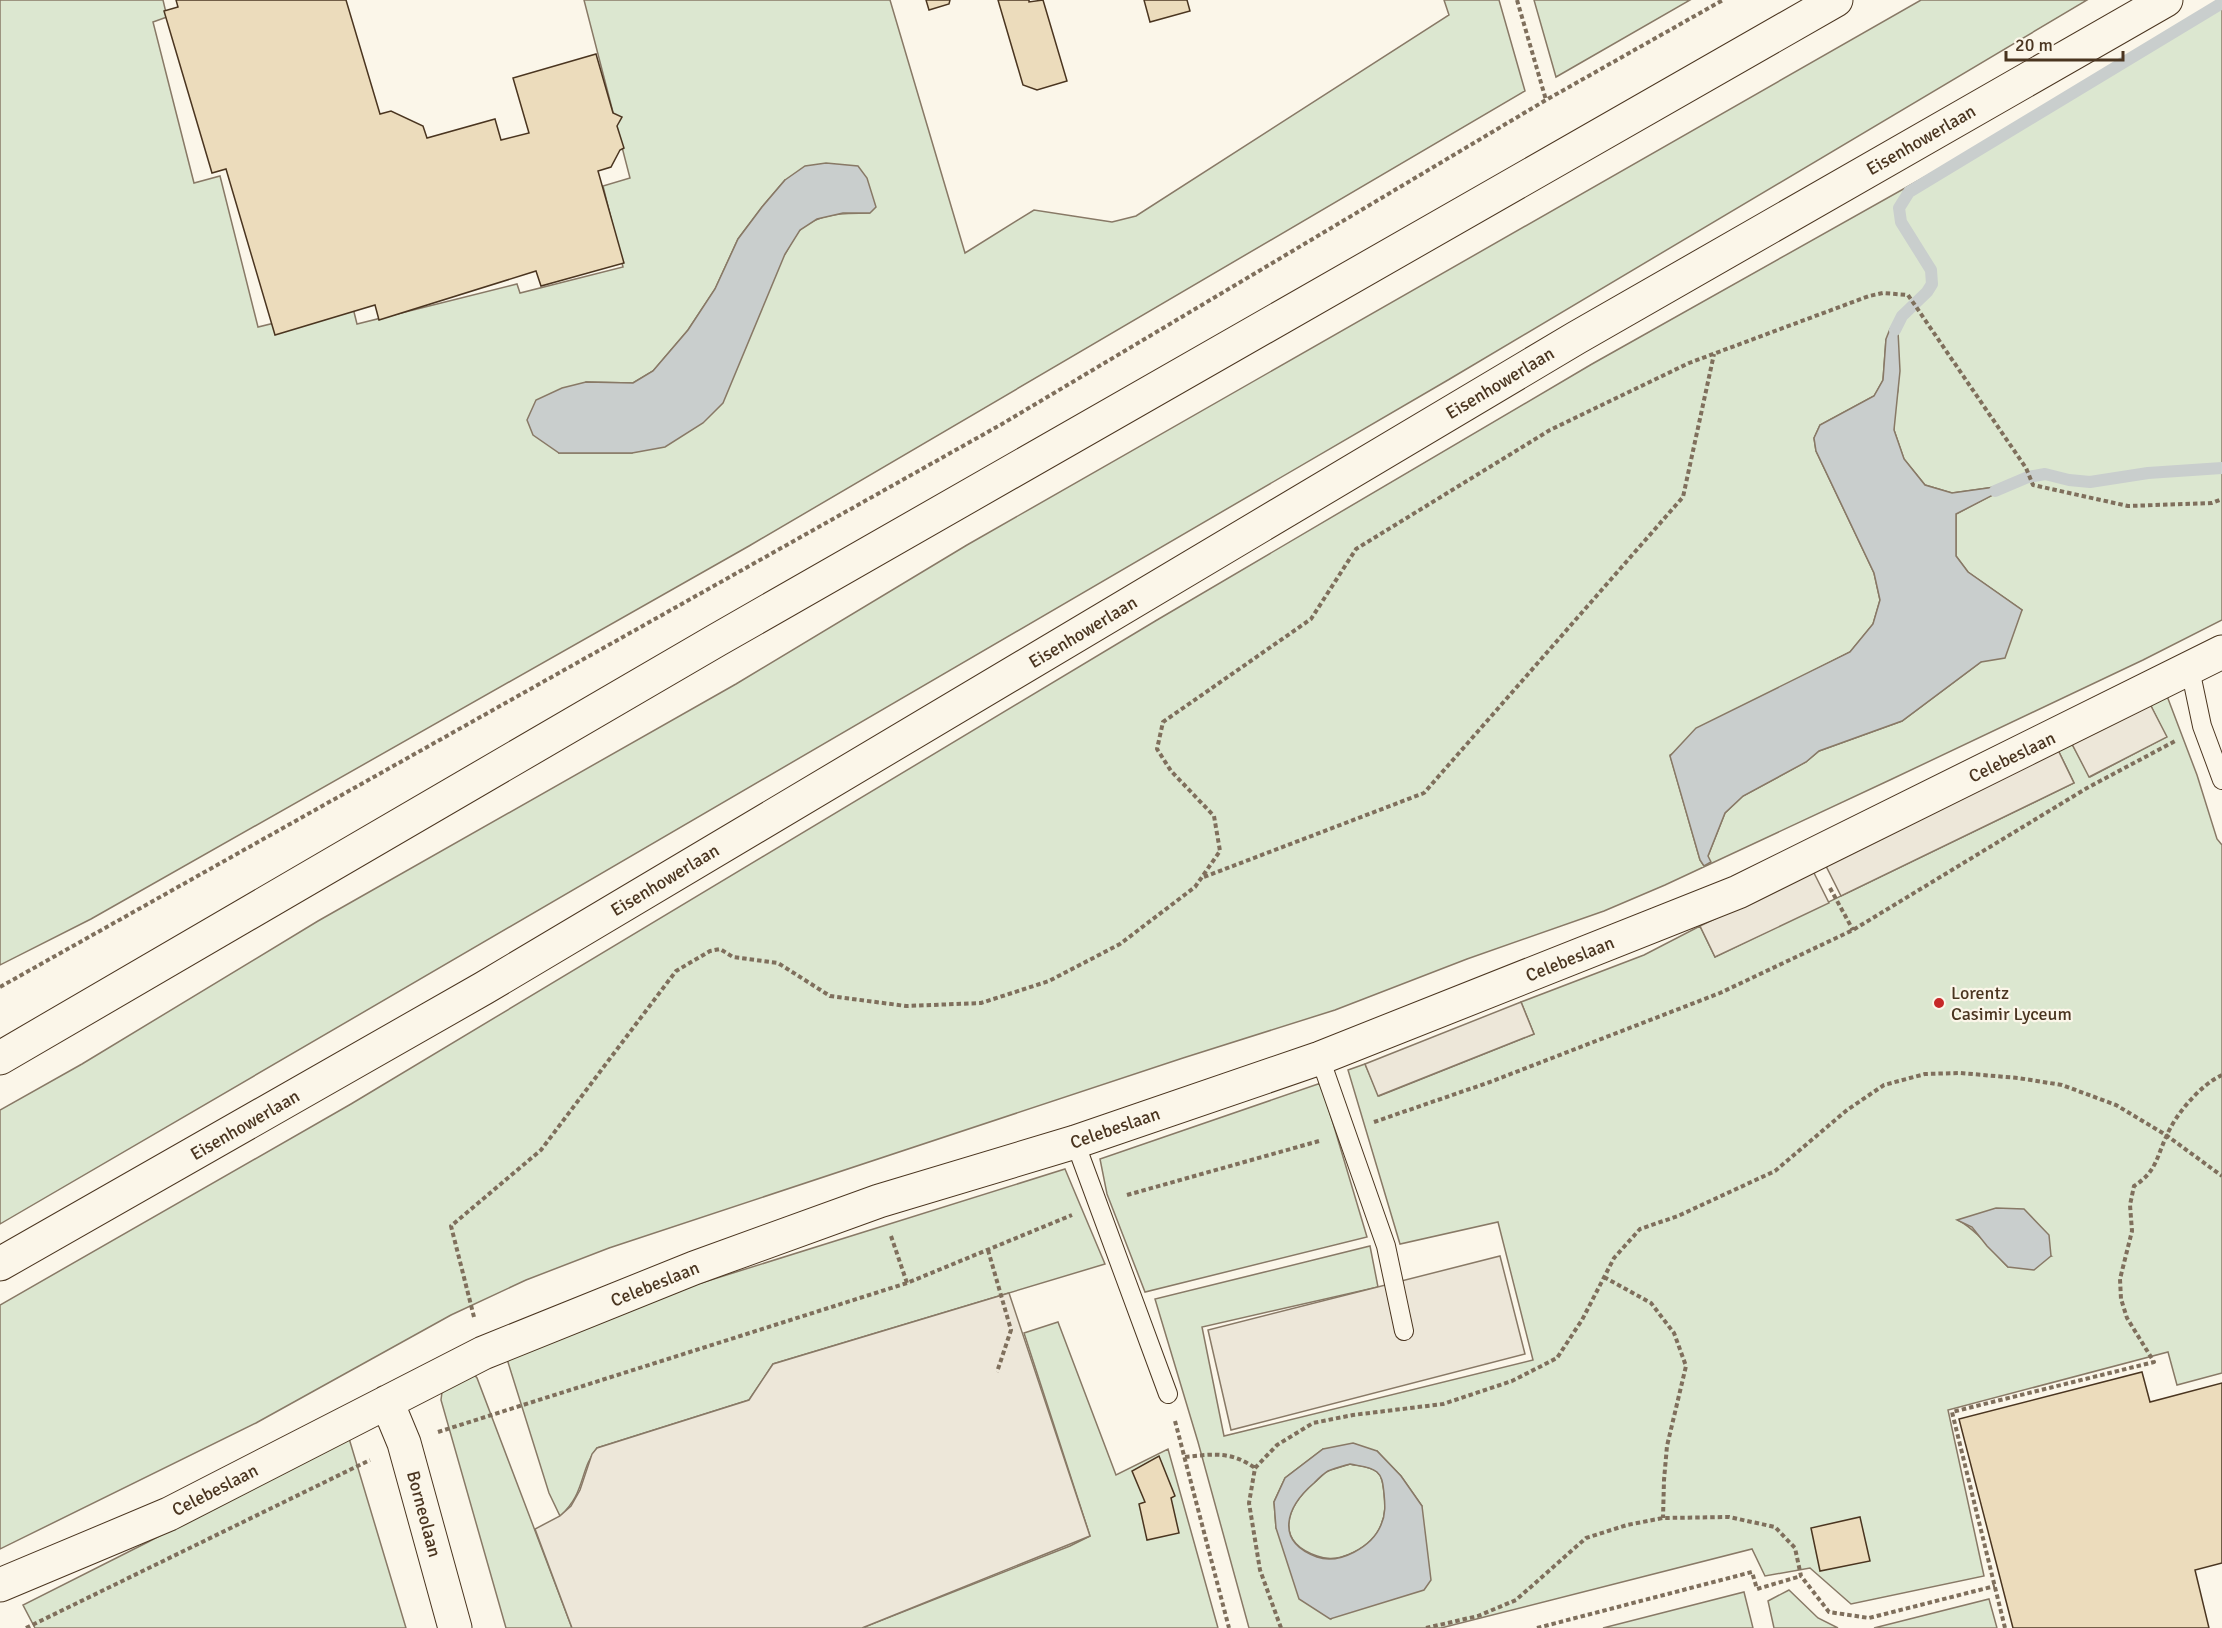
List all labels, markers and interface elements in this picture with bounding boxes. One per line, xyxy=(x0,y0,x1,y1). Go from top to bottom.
scale bar xyxy=(2006,24,2123,62)
text: 20 m xyxy=(2015,34,2053,56)
street label: Eisenhowerlaan xyxy=(1862,100,1980,180)
street label: Eisenhowerlaan xyxy=(1442,342,1558,424)
street label: Eisenhowerlaan xyxy=(1025,591,1141,673)
street label: Celebeslaan xyxy=(1965,727,2059,787)
street label: Eisenhowerlaan xyxy=(607,839,723,921)
street label: Celebeslaan xyxy=(1522,931,1618,987)
place label: Lorentz Casimir Lyceum xyxy=(1951,982,2072,1025)
marker: Lorentz Casimir Lyceum xyxy=(1932,996,1946,1010)
street label: Eisenhowerlaan xyxy=(186,1085,304,1165)
street label: Celebeslaan xyxy=(1067,1102,1163,1154)
street label: Celebeslaan xyxy=(607,1256,703,1312)
street label: Celebeslaan xyxy=(168,1459,262,1521)
street label: Borneolaan xyxy=(402,1468,446,1560)

